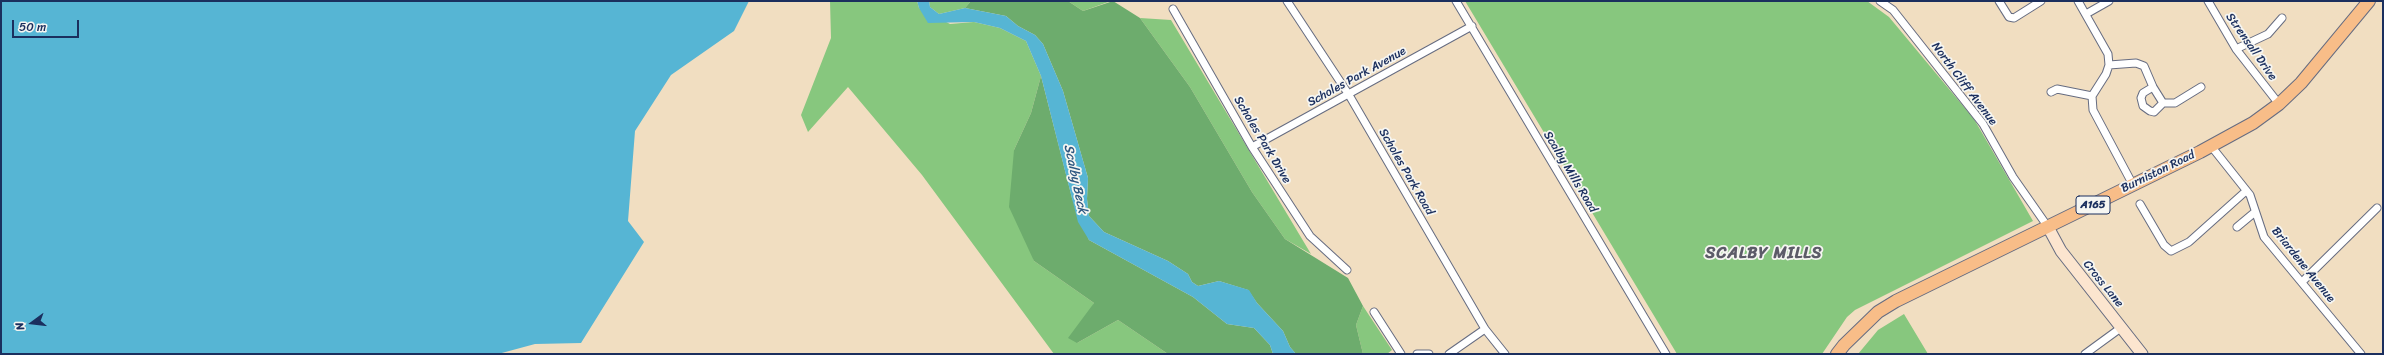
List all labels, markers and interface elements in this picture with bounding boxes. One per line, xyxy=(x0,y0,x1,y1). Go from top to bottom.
street label: Strensall Drive xyxy=(2222,10,2280,84)
scale bar xyxy=(14,12,81,38)
text: 50 m xyxy=(19,16,46,38)
street label: North Cliff Avenue xyxy=(1928,40,2000,128)
street label: Scholes Park Avenue xyxy=(1305,44,1409,110)
street label: Scholes Park Drive xyxy=(1230,94,1294,186)
street label: Scholes Park Road xyxy=(1375,126,1437,218)
street label: Scalby Mills Road xyxy=(1540,129,1600,215)
water label: Scalby Beck xyxy=(1060,143,1090,215)
street label: Burniston Road xyxy=(2119,148,2197,196)
road number: A165 xyxy=(2076,196,2110,214)
street label: Briardene Avenue xyxy=(2268,224,2338,306)
district label: SCALBY MILLS xyxy=(1705,244,1823,264)
street label: Cross Lane xyxy=(2080,258,2126,310)
north arrow xyxy=(12,303,52,343)
text: N xyxy=(10,320,30,332)

